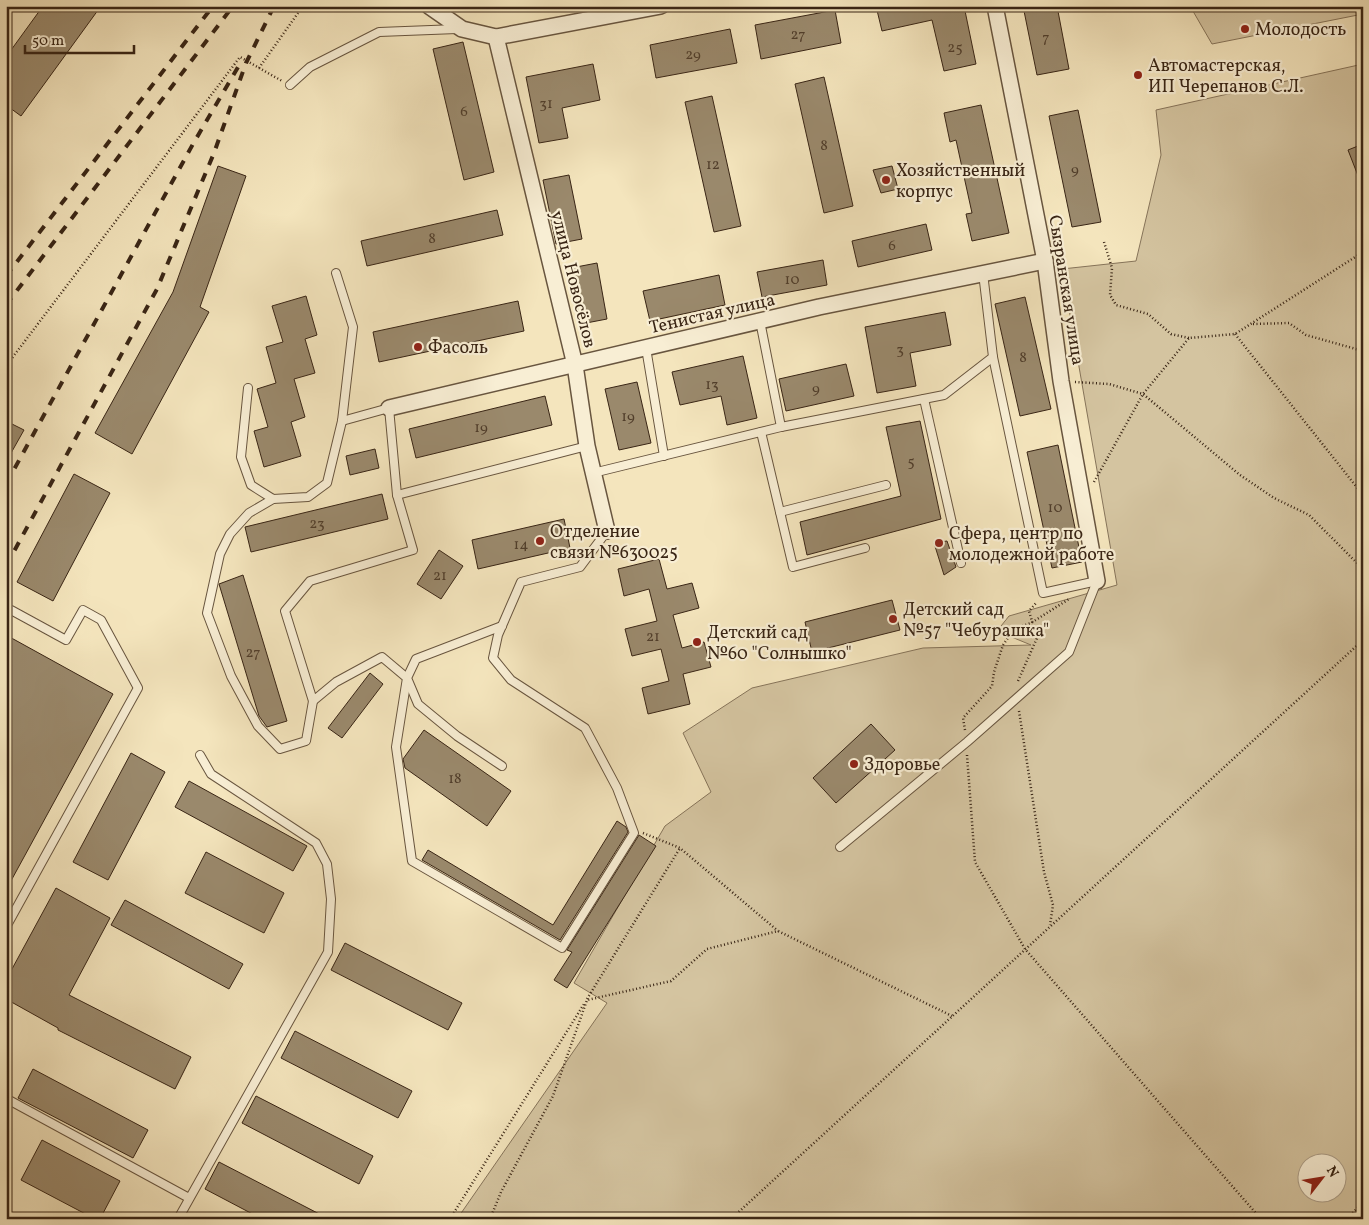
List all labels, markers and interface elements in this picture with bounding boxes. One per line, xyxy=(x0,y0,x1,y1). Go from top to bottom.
place label: Молодость xyxy=(1255,18,1346,43)
scale bar xyxy=(25,22,134,54)
marker: Молодость xyxy=(1239,23,1251,35)
house number: 27 xyxy=(791,25,805,46)
house number: 7 xyxy=(1042,28,1050,49)
text: 50 m xyxy=(32,31,64,52)
house number: 25 xyxy=(947,38,963,59)
house number: 29 xyxy=(685,45,701,66)
place label: Автомастерская, ИП Черепанов С.Л. xyxy=(1148,54,1304,100)
marker: Автомастерская, ИП Черепанов С.Л. xyxy=(1132,69,1144,81)
house number: 31 xyxy=(539,94,553,115)
house number: 6 xyxy=(460,102,468,123)
house number: 8 xyxy=(820,136,828,157)
house number: 12 xyxy=(706,155,720,176)
place label: Хозяйственный корпус xyxy=(896,159,1025,205)
house number: 9 xyxy=(1071,160,1079,181)
marker: Хозяйственный корпус xyxy=(880,174,892,186)
street label: улица Новосёлов xyxy=(543,208,602,351)
street label: Сызранская улица xyxy=(1041,213,1090,367)
house number: 8 xyxy=(428,229,436,250)
house number: 6 xyxy=(888,236,896,257)
house number: 10 xyxy=(785,270,799,291)
street label: Тенистая улица xyxy=(647,288,778,341)
place label: Фасоль xyxy=(428,336,488,361)
house number: 3 xyxy=(896,340,904,361)
marker: Фасоль xyxy=(412,341,424,353)
house number: 8 xyxy=(1019,348,1027,369)
house number: 13 xyxy=(705,375,719,396)
house number: 9 xyxy=(812,379,820,400)
house number: 19 xyxy=(621,407,635,428)
house number: 19 xyxy=(474,418,488,439)
house number: 5 xyxy=(907,452,915,473)
house number: 10 xyxy=(1048,498,1062,519)
house number: 23 xyxy=(309,514,325,535)
place label: Отделение связи №630025 xyxy=(550,520,678,566)
place label: Сфера, центр по молодежной работе xyxy=(949,522,1114,568)
house number: 14 xyxy=(514,535,528,556)
marker: Отделение связи №630025 xyxy=(534,535,546,547)
marker: Сфера, центр по молодежной работе xyxy=(933,537,945,549)
house number: 21 xyxy=(433,566,447,587)
place label: Детский сад №57 "Чебурашка" xyxy=(903,598,1049,644)
marker: Детский сад №57 "Чебурашка" xyxy=(887,613,899,625)
place label: Детский сад №60 "Солнышко" xyxy=(707,621,852,667)
house number: 21 xyxy=(646,627,660,648)
marker: Детский сад №60 "Солнышко" xyxy=(691,636,703,648)
house number: 27 xyxy=(246,643,260,664)
place label: Здоровье xyxy=(864,753,940,778)
marker: Здоровье xyxy=(848,758,860,770)
house number: 18 xyxy=(448,769,462,790)
north arrow xyxy=(1296,1152,1346,1202)
text: N xyxy=(1321,1163,1343,1181)

